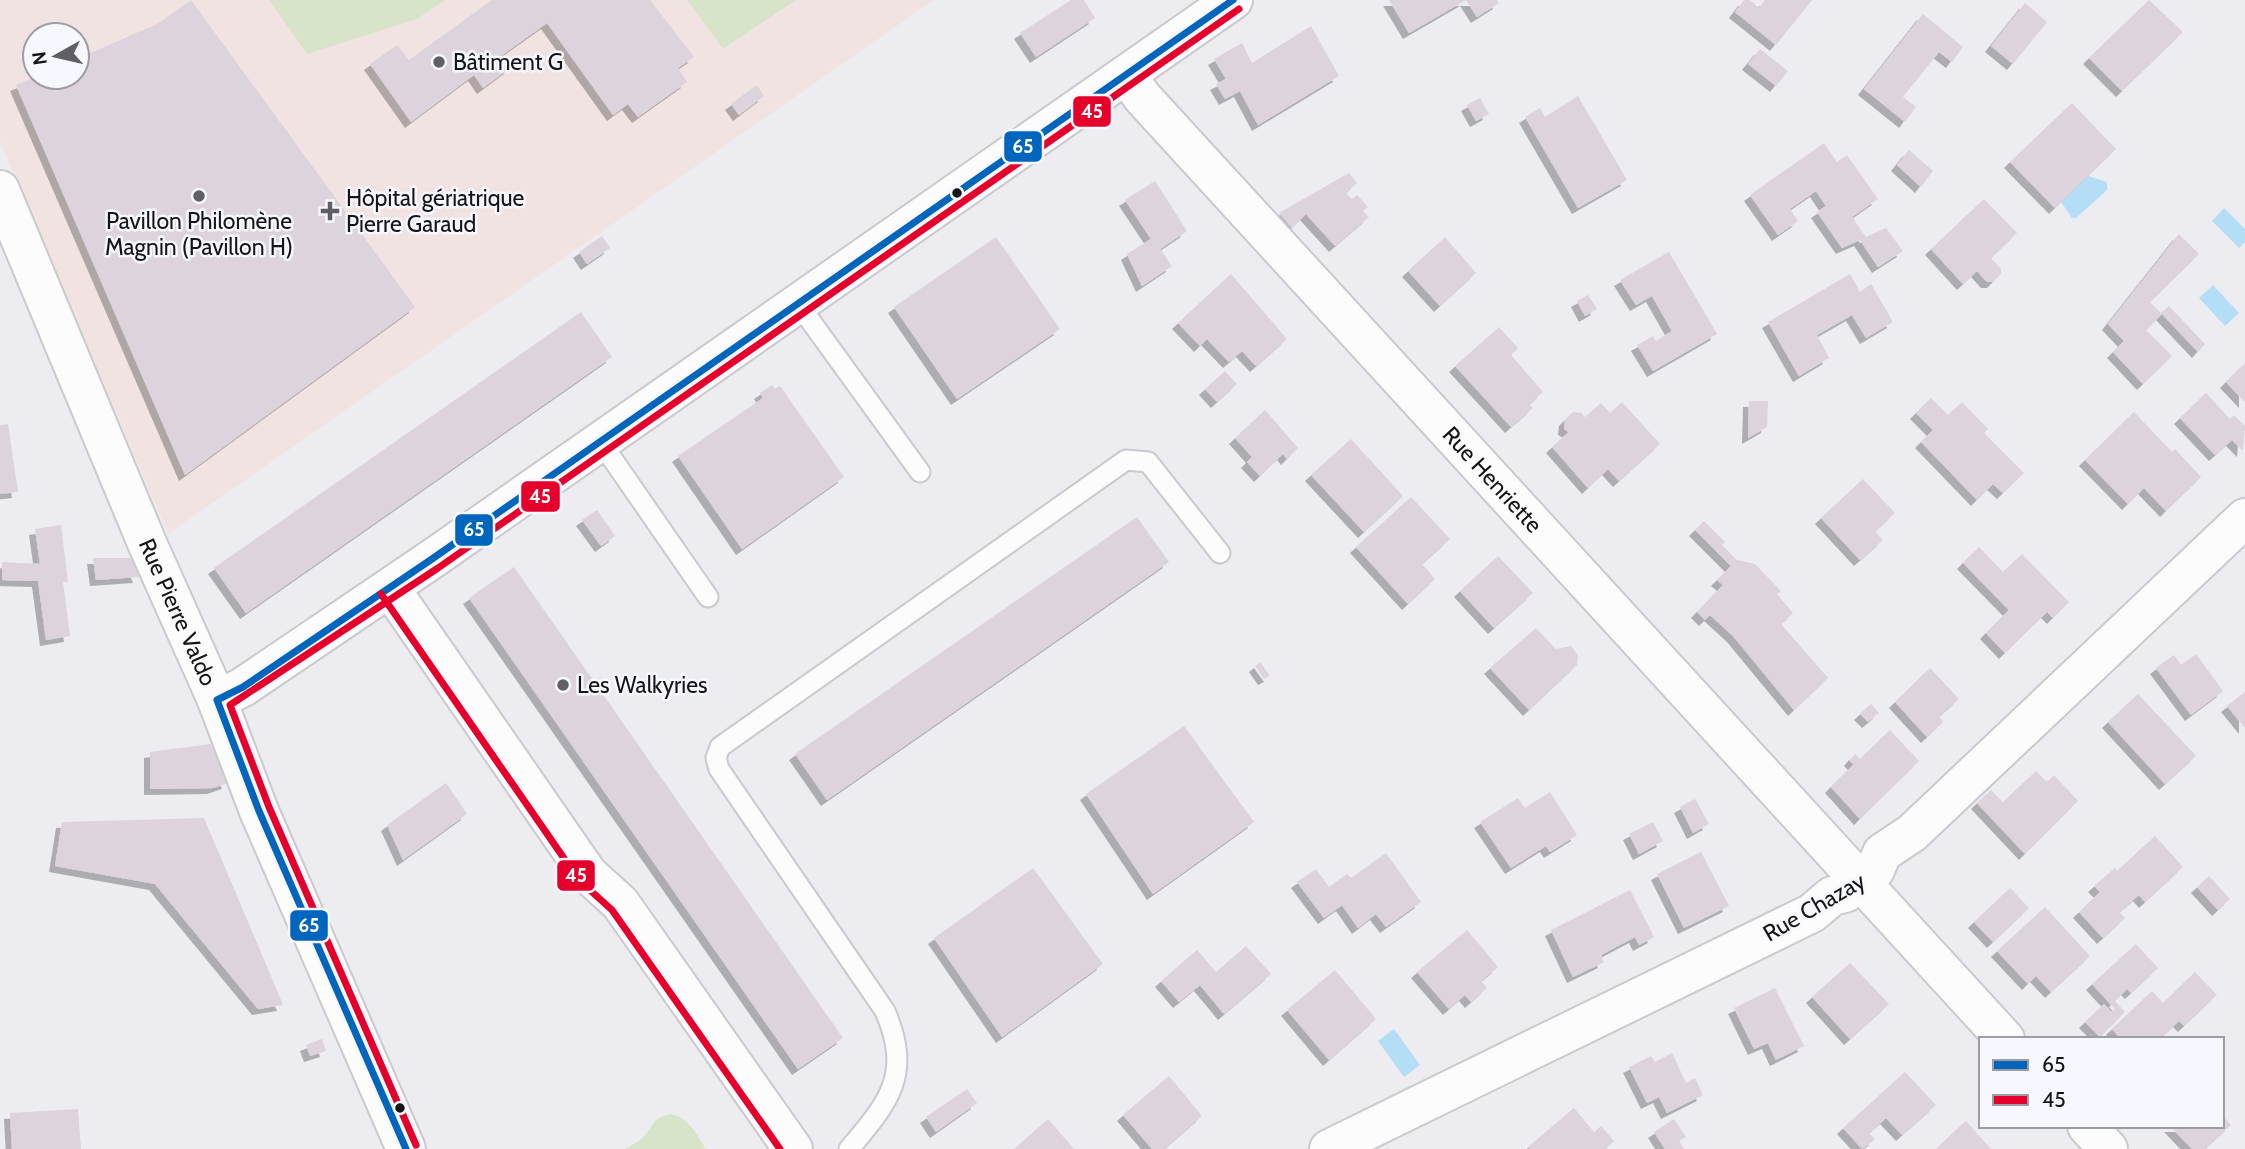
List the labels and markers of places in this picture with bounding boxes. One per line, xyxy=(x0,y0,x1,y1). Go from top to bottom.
place label: Bâtiment G xyxy=(453,48,563,76)
marker: Bâtiment G xyxy=(431,54,447,70)
place label: Hôpital gériatrique Pierre Garaud xyxy=(346,184,525,238)
unlabelled marker xyxy=(950,186,964,200)
marker: Pavillon Philomène Magnin (Pavillon H) xyxy=(191,188,207,204)
marker: Hôpital gériatrique Pierre Garaud xyxy=(320,201,340,221)
place label: Pavillon Philomène Magnin (Pavillon H) xyxy=(105,207,293,261)
place label: Les Walkyries xyxy=(577,671,707,699)
marker: Les Walkyries xyxy=(555,677,571,693)
unlabelled marker xyxy=(393,1101,407,1115)

